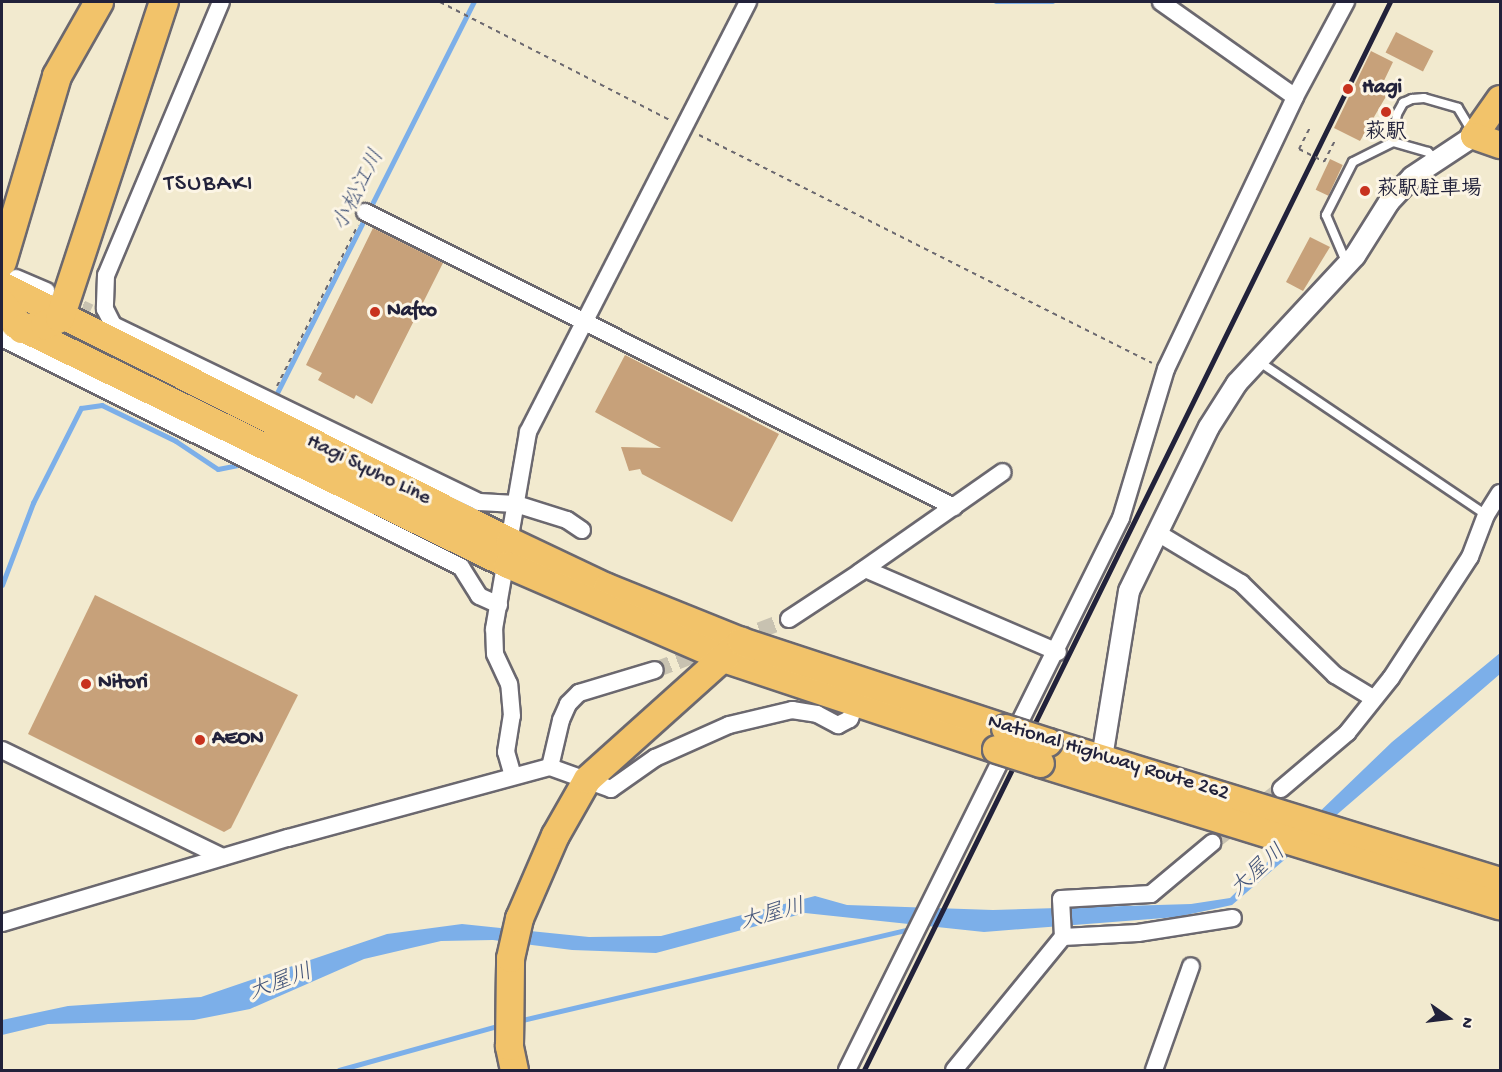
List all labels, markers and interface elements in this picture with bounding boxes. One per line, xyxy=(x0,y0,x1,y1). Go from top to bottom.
place label: Hagi xyxy=(1362,76,1402,102)
marker: Hagi xyxy=(1339,80,1357,98)
marker: 萩駅 xyxy=(1379,105,1393,119)
place label: 萩駅 xyxy=(1365,121,1407,147)
water label: 小松江川 xyxy=(328,146,392,236)
district label: TSUBAKI xyxy=(164,171,254,199)
place label: 萩駅駐車場 xyxy=(1377,178,1482,204)
marker: 萩駅駐車場 xyxy=(1358,184,1372,198)
place label: Nafco xyxy=(387,299,437,325)
marker: Nafco xyxy=(368,305,382,319)
street label: Hagi Syuho Line xyxy=(302,430,434,512)
place label: Nitori xyxy=(98,671,148,697)
marker: Nitori xyxy=(79,677,93,691)
street label: National Highway Route 262 xyxy=(984,710,1232,808)
place label: AEON xyxy=(212,727,264,753)
marker: AEON xyxy=(193,733,207,747)
water label: 大屋川 xyxy=(1226,840,1292,904)
water label: 大屋川 xyxy=(738,895,808,937)
water label: 大屋川 xyxy=(245,960,317,1008)
north arrow xyxy=(1418,988,1478,1048)
text: N xyxy=(1455,1015,1476,1030)

